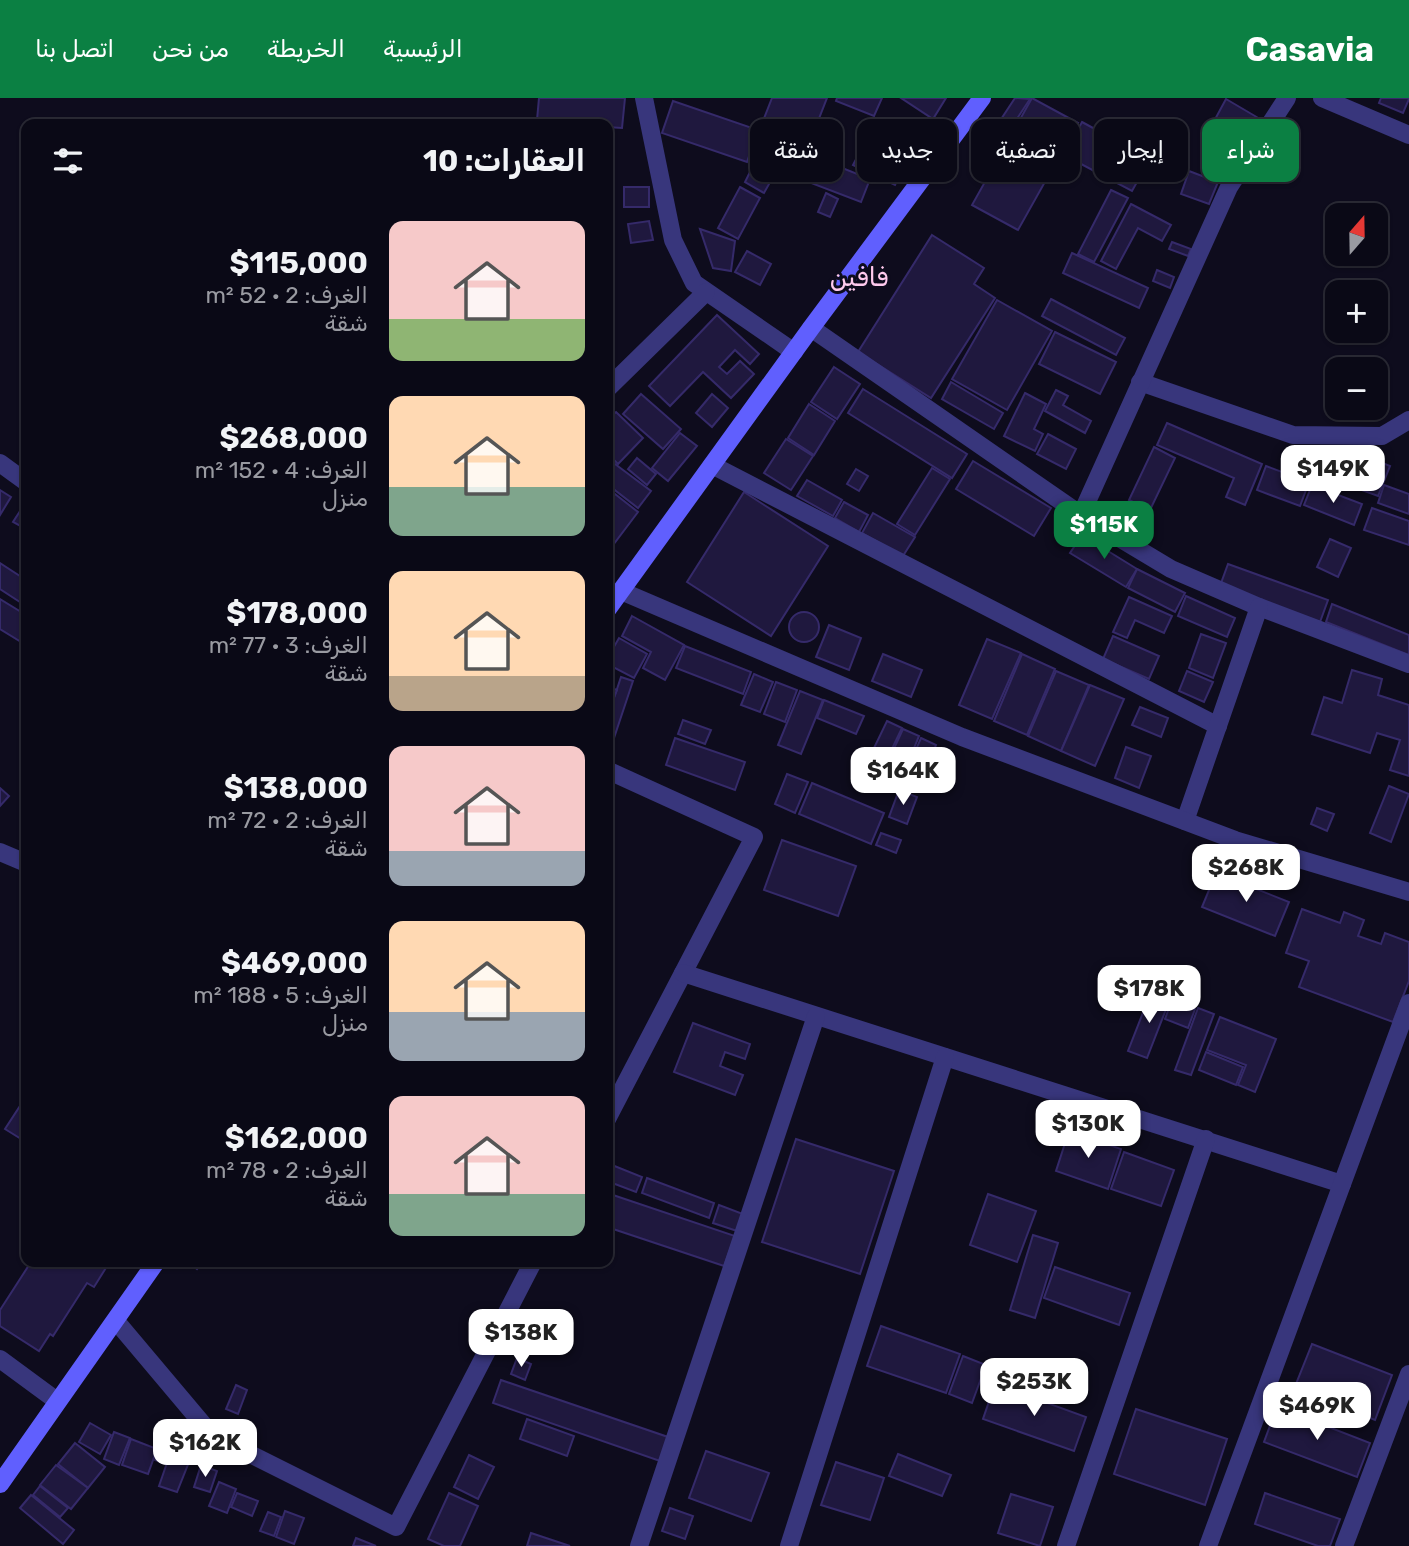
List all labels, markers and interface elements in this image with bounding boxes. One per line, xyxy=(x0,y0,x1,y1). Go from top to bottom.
text: Casavia xyxy=(1246,30,1374,69)
text: اتصل بنا xyxy=(35,35,114,63)
text: من نحن xyxy=(152,35,229,63)
text: الخريطة xyxy=(267,35,345,63)
text: الرئيسية xyxy=(383,35,463,63)
chip: شقة xyxy=(750,119,843,182)
chip: جديد xyxy=(857,119,957,182)
chip: تصفية xyxy=(971,119,1080,182)
chip: إيجار xyxy=(1094,119,1188,182)
chip: شراء xyxy=(1202,119,1299,182)
icon: filters xyxy=(49,142,87,180)
text: العقارات: 10 xyxy=(423,143,585,179)
north arrow xyxy=(1325,203,1388,266)
map controls xyxy=(1325,203,1388,420)
text: $115,000 xyxy=(230,245,368,281)
icon: home xyxy=(445,249,529,333)
district label: فافين xyxy=(830,262,888,293)
button: + xyxy=(1325,280,1388,343)
text: الغرف: 2 · 52 m² xyxy=(205,281,368,309)
text: شقة xyxy=(324,309,368,337)
button: − xyxy=(1325,357,1388,420)
text: $268,000 xyxy=(219,420,368,456)
icon: home xyxy=(445,424,529,508)
pin: $149K xyxy=(1284,446,1382,505)
text: $149K xyxy=(1297,454,1369,482)
text: الغرف: 4 · 152 m² xyxy=(195,456,368,484)
text: منزل xyxy=(322,484,368,512)
pin: $115K xyxy=(1055,502,1153,561)
text: $115K xyxy=(1070,510,1138,538)
text: $178,000 xyxy=(226,595,368,631)
icon: home xyxy=(445,599,529,683)
text: الغرف: 3 · 77 m² xyxy=(209,631,368,659)
text: شقة xyxy=(324,659,368,687)
pin: $164K xyxy=(854,748,952,807)
text: $164K xyxy=(867,756,939,784)
text: $138,000 xyxy=(224,770,368,806)
icon: home xyxy=(445,774,529,858)
text: الغرف: 2 · 72 m² xyxy=(207,806,368,834)
text: شقة xyxy=(324,834,368,862)
pin: $268K xyxy=(1197,844,1295,904)
text: $268K xyxy=(1208,853,1284,881)
text: $469,000 xyxy=(221,945,368,981)
icon: home xyxy=(445,949,529,1033)
pin: $178K xyxy=(1100,965,1198,1025)
text: $178K xyxy=(1114,974,1184,1002)
text: الغرف: 5 · 188 m² xyxy=(193,981,368,1009)
text: منزل xyxy=(322,1009,368,1037)
pin: $130K xyxy=(1039,1100,1137,1160)
text: $130K xyxy=(1052,1109,1124,1137)
text: $162,000 xyxy=(225,1120,368,1156)
icon: home xyxy=(445,1124,529,1208)
text: الغرف: 2 · 78 m² xyxy=(206,1156,368,1184)
text: شقة xyxy=(324,1184,368,1212)
pin: $138K xyxy=(472,1310,570,1369)
text: $138K xyxy=(485,1318,557,1346)
pin: $253K xyxy=(985,1358,1083,1418)
text: $253K xyxy=(996,1367,1072,1395)
pin: $469K xyxy=(1268,1382,1366,1442)
text: $469K xyxy=(1279,1391,1355,1419)
pin: $162K xyxy=(156,1420,254,1479)
text: $162K xyxy=(169,1428,241,1456)

